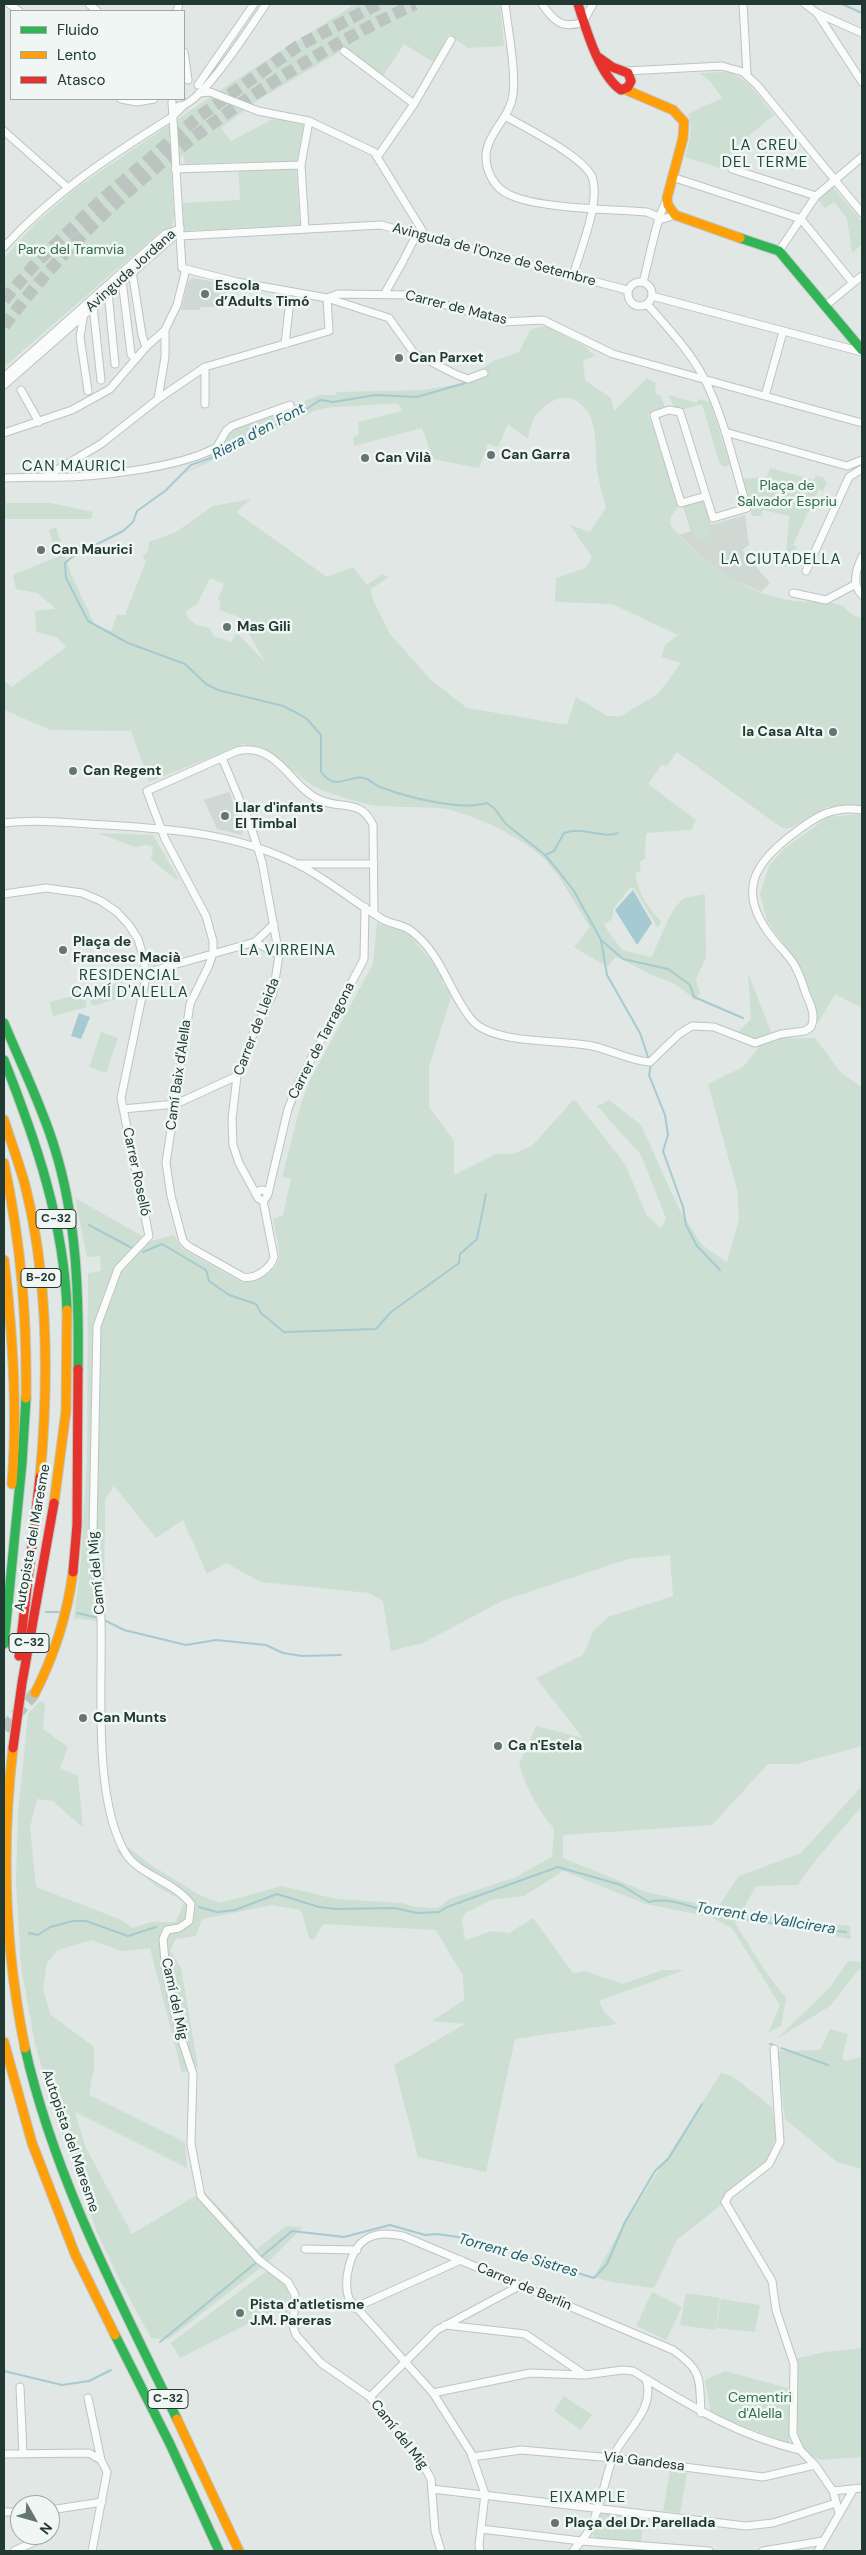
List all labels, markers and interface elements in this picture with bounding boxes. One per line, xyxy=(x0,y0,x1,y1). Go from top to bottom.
legend xyxy=(10,10,185,100)
text: Fluido xyxy=(57,20,99,40)
text: Lento xyxy=(57,45,96,65)
text: Atasco xyxy=(57,70,105,90)
district label: LA CREU DEL TERME xyxy=(721,137,809,172)
street label: Avinguda de l'Onze de Setembre xyxy=(391,220,597,290)
street label: Avinguda Jordana xyxy=(82,226,180,316)
park label: Parc del Tramvia xyxy=(18,242,124,258)
place label: Escola d’Adults Timó xyxy=(215,278,310,310)
street label: Carrer de Matas xyxy=(403,287,509,329)
marker: Escola d’Adults Timó xyxy=(199,288,211,300)
place label: Can Parxet xyxy=(409,350,484,366)
marker: Can Parxet xyxy=(393,352,405,364)
water label: Riera d'en Font xyxy=(209,400,309,464)
place label: Can Garra xyxy=(501,447,570,463)
marker: Can Garra xyxy=(485,449,497,461)
place label: Can Vilà xyxy=(375,450,431,466)
marker: Can Vilà xyxy=(359,452,371,464)
district label: CAN MAURICI xyxy=(20,458,128,476)
park label: Plaça de Salvador Espriu xyxy=(737,478,837,511)
place label: Can Maurici xyxy=(51,542,133,558)
marker: Can Maurici xyxy=(35,544,47,556)
district label: LA CIUTADELLA xyxy=(719,551,843,569)
place label: Mas Gili xyxy=(237,619,291,635)
marker: Mas Gili xyxy=(221,621,233,633)
place label: la Casa Alta xyxy=(742,724,823,740)
marker: la Casa Alta xyxy=(827,726,839,738)
place label: Can Regent xyxy=(83,763,161,779)
marker: Can Regent xyxy=(67,765,79,777)
place label: Llar d'infants El Timbal xyxy=(235,800,323,832)
marker: Llar d'infants El Timbal xyxy=(219,810,231,822)
place label: Plaça de Francesc Macià xyxy=(73,934,181,966)
district label: LA VIRREINA xyxy=(238,942,338,960)
marker: Plaça de Francesc Macià xyxy=(57,944,69,956)
district label: RESIDENCIAL CAMÍ D'ALELLA xyxy=(70,967,190,1002)
street label: Carrer de Lleida xyxy=(231,976,283,1078)
street label: Carrer de Tarragona xyxy=(285,980,359,1102)
street label: Camí Baix d'Alella xyxy=(163,1019,195,1131)
street label: Carrer Roselló xyxy=(118,1126,154,1218)
road number: C-32 xyxy=(36,1210,76,1228)
road number: B-20 xyxy=(21,1268,61,1288)
street label: Autopista del Maresme xyxy=(12,1463,54,1613)
street label: Camí del Mig xyxy=(85,1531,109,1615)
road number: C-32 xyxy=(9,1634,49,1652)
place label: Can Munts xyxy=(93,1710,167,1726)
marker: Can Munts xyxy=(77,1712,89,1724)
place label: Ca n'Estela xyxy=(508,1738,582,1754)
marker: Ca n'Estela xyxy=(492,1740,504,1752)
water label: Torrent de Vallcirera xyxy=(695,1899,837,1939)
street label: Camí del Mig xyxy=(157,1956,191,2042)
street label: Autopista del Maresme xyxy=(38,2067,102,2215)
water label: Torrent de Sistres xyxy=(456,2230,580,2282)
street label: Carrer de Berlin xyxy=(474,2260,574,2314)
place label: Pista d'atletisme J.M. Pareras xyxy=(250,2297,364,2330)
marker: Pista d'atletisme J.M. Pareras xyxy=(234,2307,246,2319)
road number: C-32 xyxy=(148,2390,188,2408)
park label: Cementiri d'Alella xyxy=(728,2390,792,2422)
street label: Camí del Mig xyxy=(367,2397,431,2473)
street label: Via Gandesa xyxy=(602,2449,686,2475)
district label: EIXAMPLE xyxy=(549,2489,627,2507)
north arrow xyxy=(10,2495,60,2545)
place label: Plaça del Dr. Parellada xyxy=(565,2515,715,2531)
marker: Plaça del Dr. Parellada xyxy=(549,2517,561,2529)
text: N xyxy=(36,2519,56,2538)

